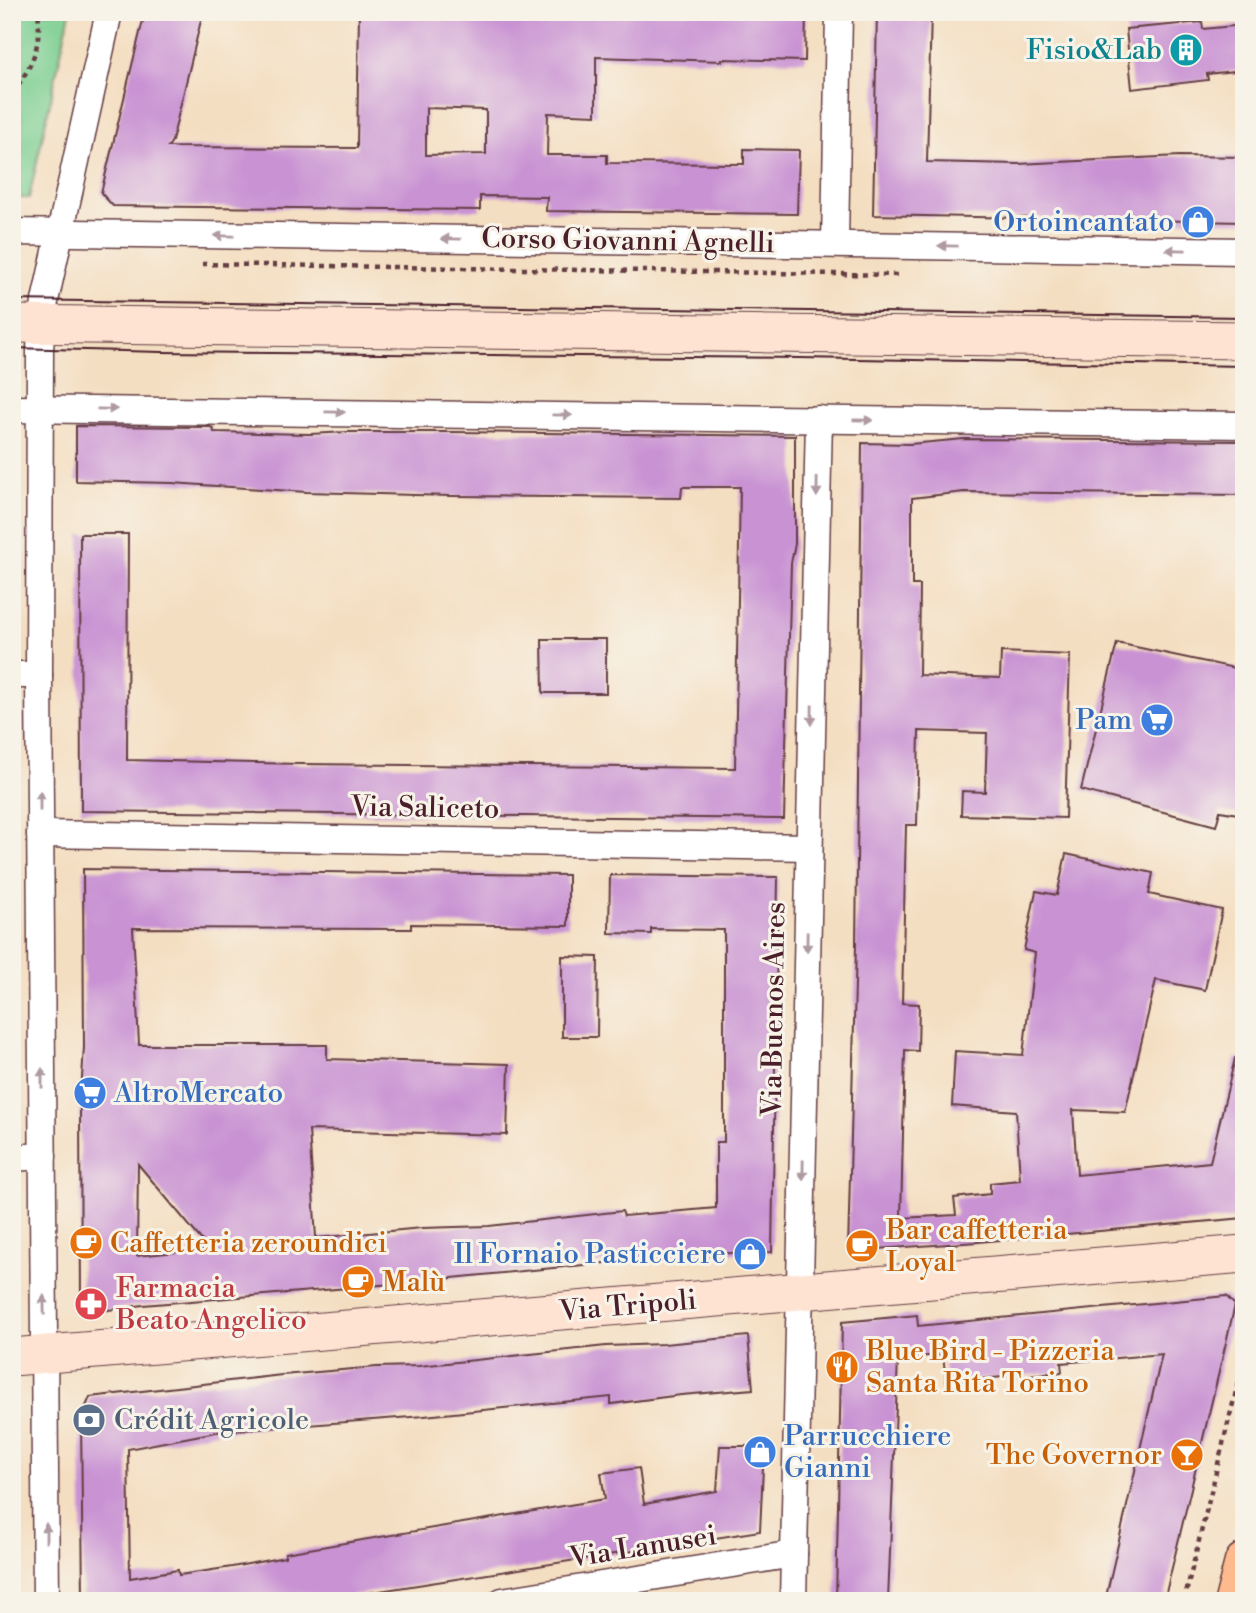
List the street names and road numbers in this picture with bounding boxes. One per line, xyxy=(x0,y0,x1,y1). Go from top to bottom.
street label: Corso Giovanni Agnelli xyxy=(481,221,775,261)
street label: Via Saliceto xyxy=(349,789,500,827)
street label: Via Buenos Aires xyxy=(755,901,793,1118)
street label: Via Tripoli xyxy=(557,1283,698,1330)
street label: Via Lanusei xyxy=(566,1518,719,1576)

